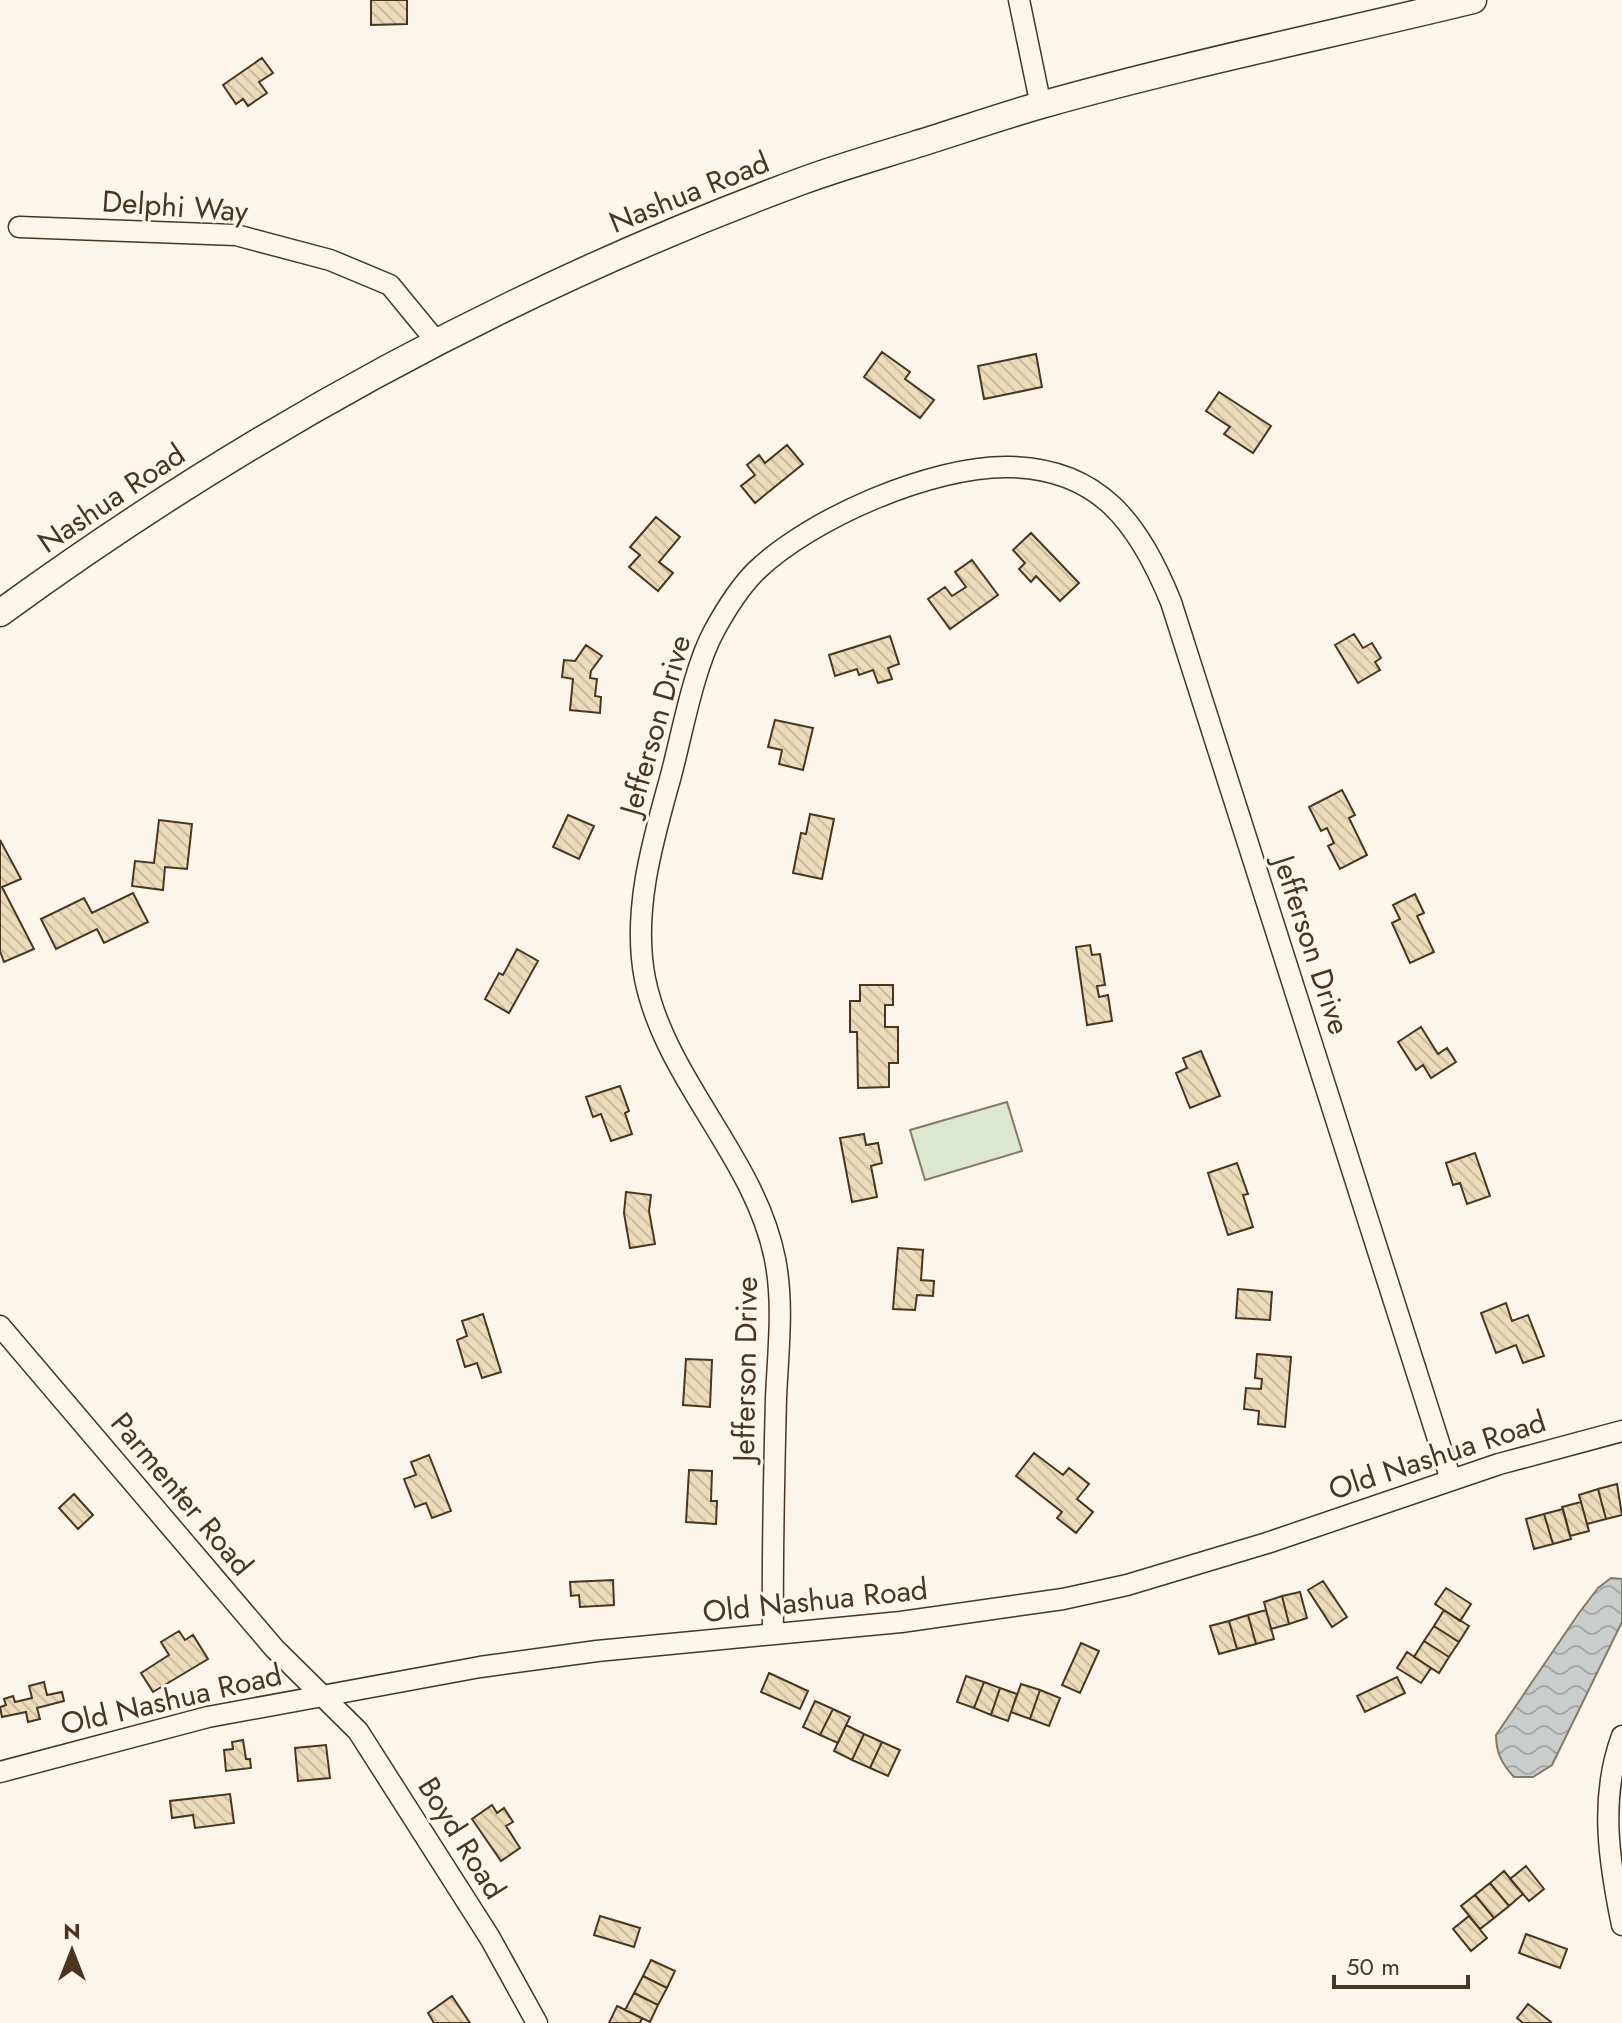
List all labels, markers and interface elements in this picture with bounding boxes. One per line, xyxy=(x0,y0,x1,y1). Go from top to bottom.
street label: Nashua Road xyxy=(602,140,776,244)
street label: Delphi Way xyxy=(100,179,250,233)
street label: Nashua Road xyxy=(29,433,193,563)
street label: Jefferson Drive xyxy=(608,630,701,824)
street label: Jefferson Drive xyxy=(1262,846,1361,1040)
street label: Jefferson Drive xyxy=(722,1276,768,1466)
street label: Old Nashua Road xyxy=(1323,1400,1551,1510)
street label: Parmenter Road xyxy=(101,1403,263,1585)
street label: Old Nashua Road xyxy=(700,1567,930,1633)
street label: Old Nashua Road xyxy=(56,1653,286,1745)
street label: Boyd Road xyxy=(408,1769,516,1907)
north arrow xyxy=(32,1911,112,1991)
text: N xyxy=(63,1915,81,1947)
scale bar xyxy=(1334,1939,1468,1989)
text: 50 m xyxy=(1346,1949,1400,1984)

